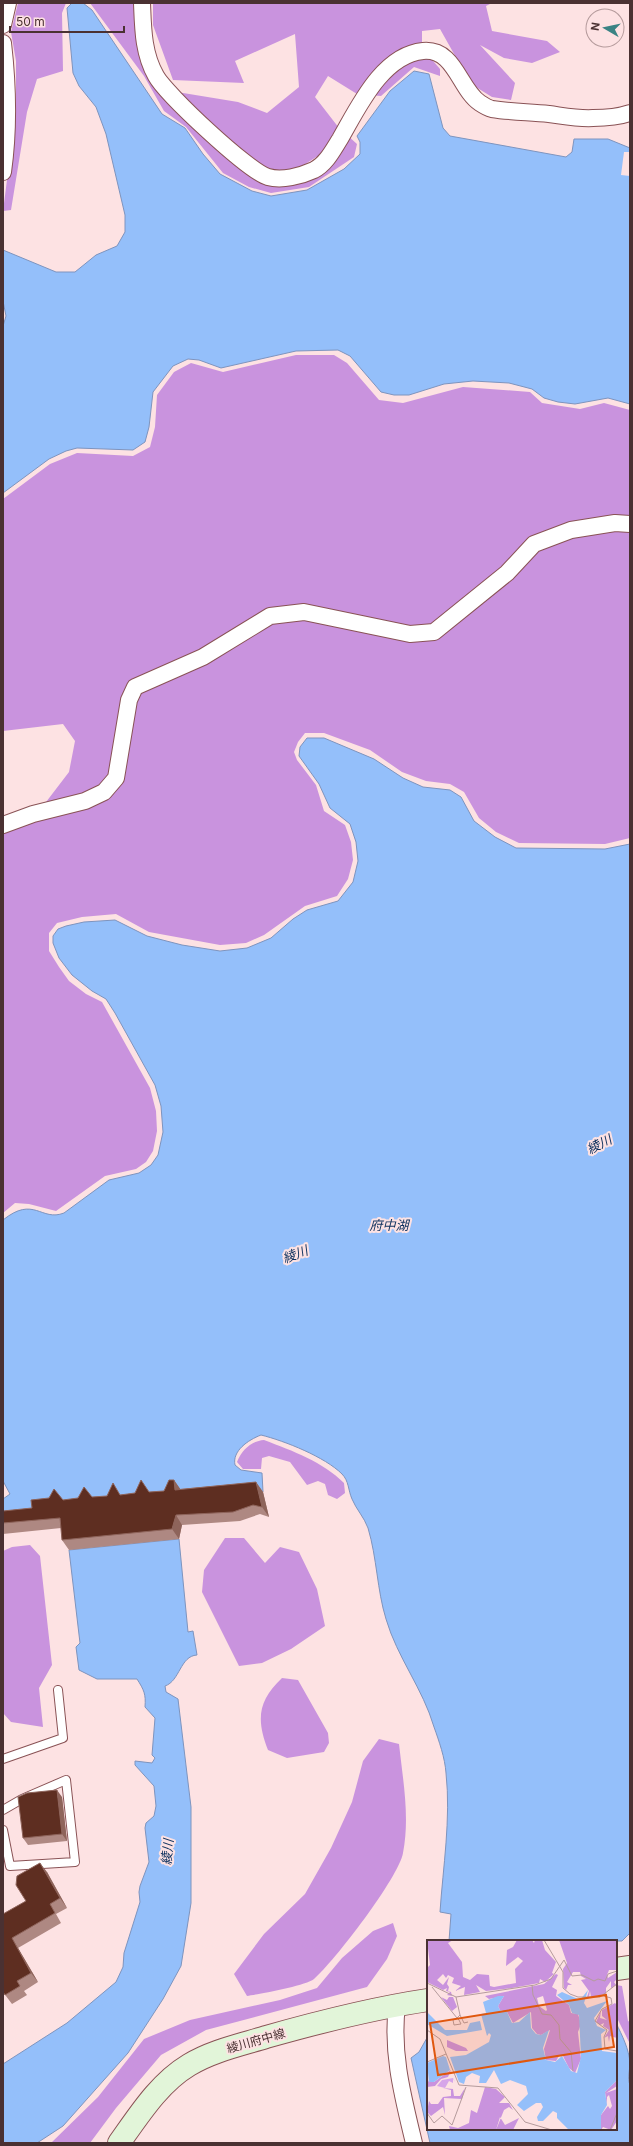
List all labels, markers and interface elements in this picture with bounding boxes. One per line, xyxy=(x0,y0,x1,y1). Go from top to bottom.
scale bar xyxy=(10,8,124,34)
north arrow xyxy=(585,8,625,48)
text: 50 m xyxy=(16,14,45,29)
text: N xyxy=(588,21,603,32)
water label: 綾川 xyxy=(584,1130,616,1157)
water label: 府中湖 xyxy=(369,1217,410,1233)
water label: 綾川 xyxy=(280,1241,312,1266)
water label: 綾川 xyxy=(158,1836,176,1866)
inset map xyxy=(427,1940,617,2130)
street label: 綾川府中線 xyxy=(225,2025,287,2056)

